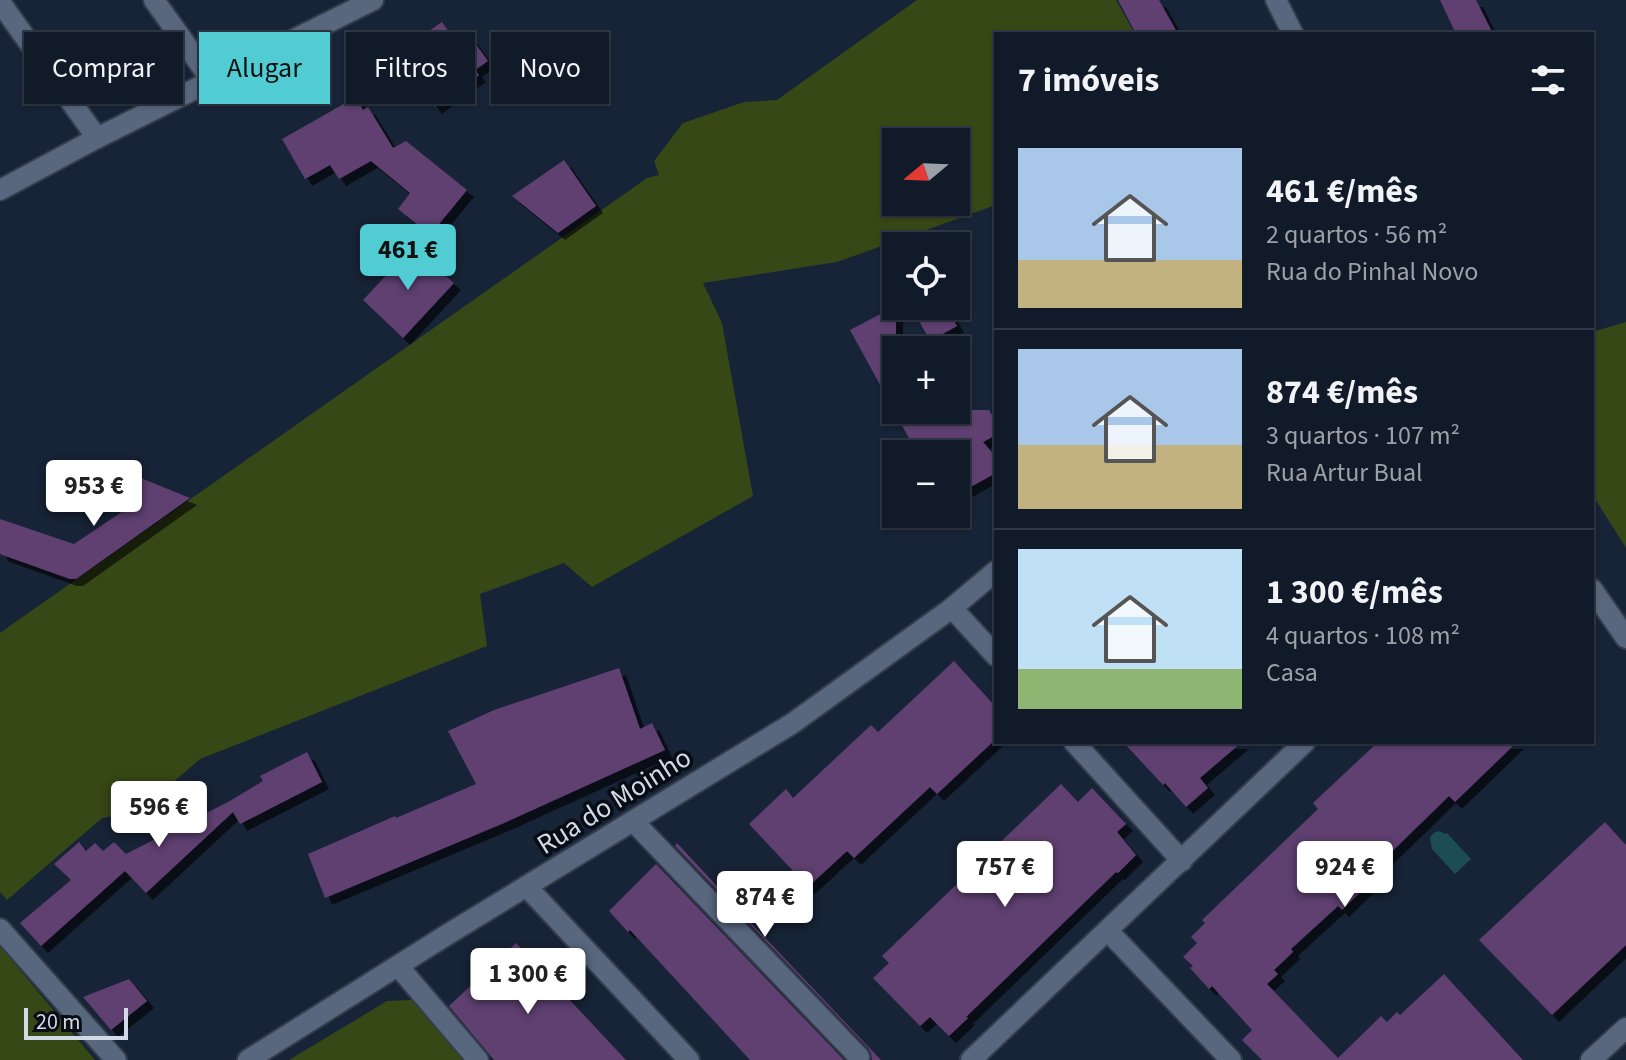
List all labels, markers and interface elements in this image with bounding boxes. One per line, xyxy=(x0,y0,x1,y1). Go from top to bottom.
chip: Comprar xyxy=(24,32,183,104)
chip: Alugar xyxy=(199,32,330,104)
chip: Filtros xyxy=(346,32,475,104)
chip: Novo xyxy=(491,32,609,104)
text: 7 imóveis xyxy=(1018,56,1159,105)
icon: filters xyxy=(1526,58,1570,102)
north arrow xyxy=(882,128,970,216)
map controls xyxy=(882,128,970,528)
text: 461 €/mês xyxy=(1266,167,1418,216)
icon: home xyxy=(1082,180,1178,276)
text: 2 quartos · 56 m² xyxy=(1266,216,1447,253)
pin: 461 € xyxy=(352,224,464,292)
text: 461 € xyxy=(378,231,438,268)
button: locate xyxy=(882,232,970,320)
text: Rua do Pinhal Novo xyxy=(1266,253,1478,290)
button: + xyxy=(882,336,970,424)
text: 874 €/mês xyxy=(1266,368,1418,417)
icon: home xyxy=(1082,381,1178,477)
text: 3 quartos · 107 m² xyxy=(1266,417,1460,454)
button: − xyxy=(882,440,970,528)
text: Rua Artur Bual xyxy=(1266,454,1423,491)
pin: 953 € xyxy=(38,460,150,528)
text: 953 € xyxy=(64,467,124,504)
text: 1 300 €/mês xyxy=(1266,568,1443,617)
icon: home xyxy=(1082,581,1178,677)
text: 4 quartos · 108 m² xyxy=(1266,617,1460,654)
text: Casa xyxy=(1266,654,1318,691)
street label: Rua do Moinho xyxy=(529,738,699,864)
pin: 596 € xyxy=(103,781,215,849)
text: 596 € xyxy=(129,788,189,825)
pin: 757 € xyxy=(949,841,1061,909)
pin: 924 € xyxy=(1289,841,1401,909)
text: 757 € xyxy=(975,848,1035,885)
text: 924 € xyxy=(1315,848,1375,885)
pin: 874 € xyxy=(709,871,821,939)
text: 874 € xyxy=(735,878,795,915)
pin: 1 300 € xyxy=(454,948,602,1016)
text: 1 300 € xyxy=(488,955,568,992)
scale bar xyxy=(24,1004,128,1040)
text: 20 m xyxy=(36,1006,81,1038)

